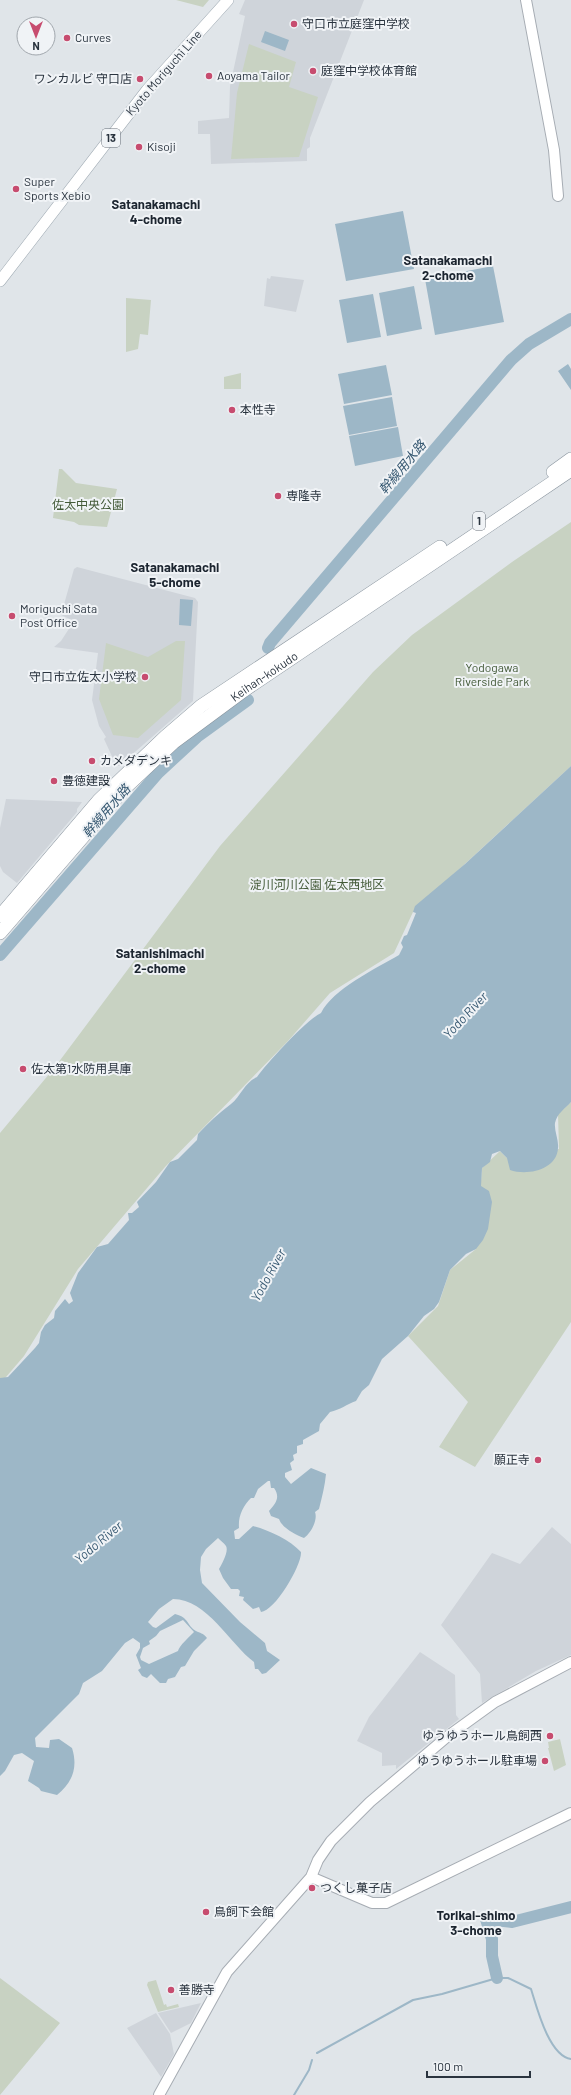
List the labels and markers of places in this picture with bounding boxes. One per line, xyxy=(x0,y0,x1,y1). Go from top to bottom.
place label: 守口市立庭窪中学校 xyxy=(302,16,410,30)
marker: 守口市立庭窪中学校 xyxy=(289,19,299,29)
place label: Curves xyxy=(75,30,111,44)
marker: Curves xyxy=(62,33,72,43)
place label: 庭窪中学校体育館 xyxy=(321,63,417,77)
marker: 庭窪中学校体育館 xyxy=(308,66,318,76)
place label: Aoyama Tailor xyxy=(217,68,291,82)
place label: ワンカルビ 守口店 xyxy=(34,71,132,85)
marker: Aoyama Tailor xyxy=(204,71,214,81)
marker: ワンカルビ 守口店 xyxy=(135,74,145,84)
place label: Kisoji xyxy=(147,139,176,153)
marker: Kisoji xyxy=(134,142,144,152)
place label: Super Sports Xebio xyxy=(24,174,91,202)
marker: Super Sports Xebio xyxy=(11,184,21,194)
place label: 本性寺 xyxy=(240,402,276,416)
marker: 本性寺 xyxy=(227,405,237,415)
place label: 専隆寺 xyxy=(286,488,322,502)
marker: 専隆寺 xyxy=(273,491,283,501)
place label: Moriguchi Sata Post Office xyxy=(20,601,97,629)
marker: Moriguchi Sata Post Office xyxy=(7,611,17,621)
place label: 守口市立佐太小学校 xyxy=(29,669,137,683)
marker: 守口市立佐太小学校 xyxy=(140,672,150,682)
place label: カメダデンキ xyxy=(100,753,172,767)
marker: カメダデンキ xyxy=(87,756,97,766)
place label: 豊徳建設 xyxy=(62,773,110,787)
marker: 豊徳建設 xyxy=(49,776,59,786)
place label: 佐太第1水防用具庫 xyxy=(31,1061,131,1075)
marker: 佐太第1水防用具庫 xyxy=(18,1064,28,1074)
place label: 願正寺 xyxy=(494,1452,530,1466)
marker: 願正寺 xyxy=(533,1455,543,1465)
place label: ゆうゆうホール鳥飼西 xyxy=(422,1728,542,1742)
marker: ゆうゆうホール鳥飼西 xyxy=(545,1731,555,1741)
place label: ゆうゆうホール駐車場 xyxy=(417,1753,537,1767)
marker: ゆうゆうホール駐車場 xyxy=(540,1756,550,1766)
place label: つくし菓子店 xyxy=(320,1880,392,1894)
marker: つくし菓子店 xyxy=(307,1883,317,1893)
place label: 鳥飼下会館 xyxy=(214,1904,274,1918)
marker: 鳥飼下会館 xyxy=(201,1907,211,1917)
place label: 善勝寺 xyxy=(179,1982,215,1996)
marker: 善勝寺 xyxy=(166,1985,176,1995)

